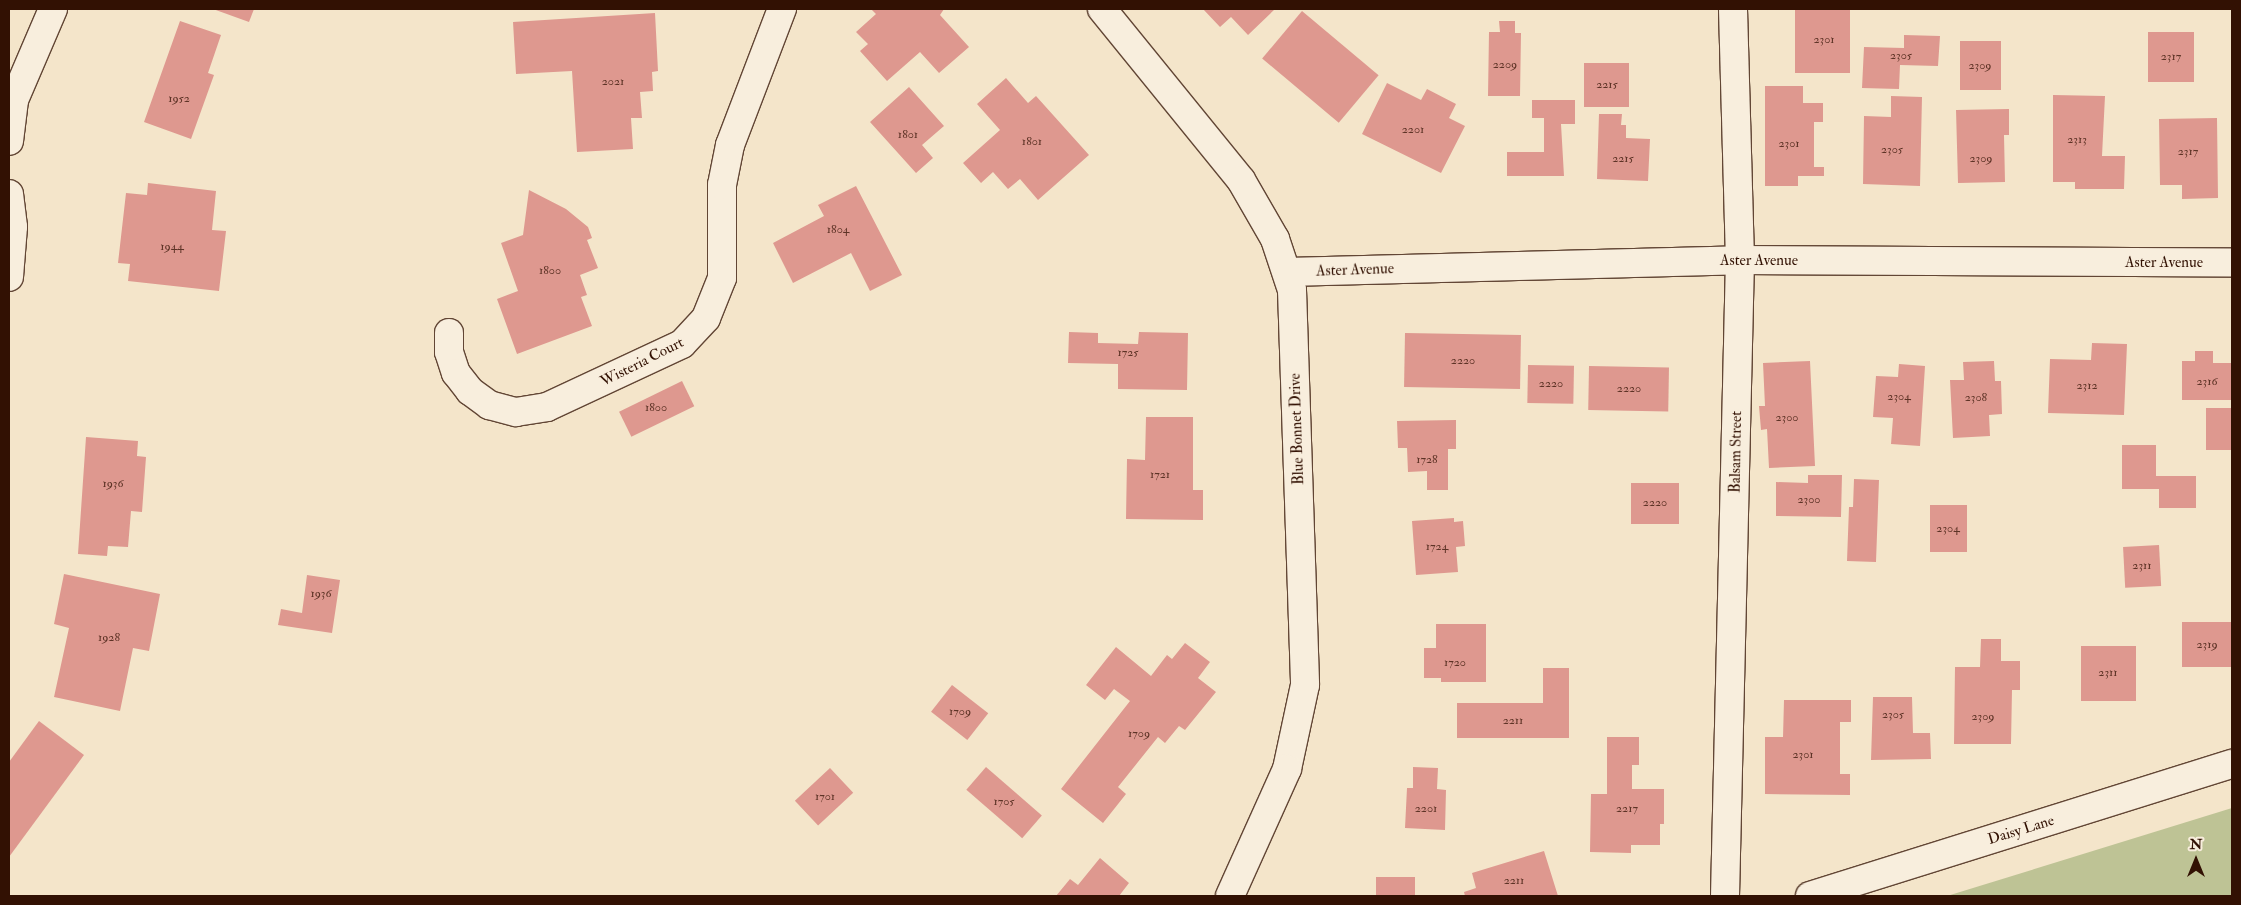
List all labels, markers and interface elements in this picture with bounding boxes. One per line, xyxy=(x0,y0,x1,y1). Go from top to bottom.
house number: 2301 xyxy=(1813,33,1835,47)
house number: 2305 xyxy=(1890,49,1912,63)
house number: 2317 xyxy=(2161,50,2181,64)
house number: 2209 xyxy=(1493,58,1517,72)
house number: 2309 xyxy=(1969,59,1991,73)
house number: 2021 xyxy=(602,75,624,89)
house number: 2215 xyxy=(1596,78,1618,92)
house number: 1952 xyxy=(168,92,190,106)
house number: 2201 xyxy=(1402,123,1424,137)
house number: 1801 xyxy=(898,128,918,142)
house number: 2313 xyxy=(2067,133,2087,147)
house number: 1801 xyxy=(1022,135,1042,149)
house number: 2301 xyxy=(1778,137,1800,151)
house number: 2305 xyxy=(1881,143,1903,157)
house number: 2317 xyxy=(2178,145,2198,159)
house number: 2215 xyxy=(1612,152,1634,166)
house number: 2309 xyxy=(1970,152,1992,166)
house number: 1804 xyxy=(827,223,849,237)
house number: 1944 xyxy=(160,240,184,254)
street label: Aster Avenue xyxy=(1720,252,1798,270)
street label: Aster Avenue xyxy=(2125,254,2203,272)
street label: Aster Avenue xyxy=(1316,260,1394,280)
house number: 1800 xyxy=(539,264,561,278)
street label: Wisteria Court xyxy=(597,333,687,391)
house number: 1725 xyxy=(1117,346,1139,360)
house number: 2220 xyxy=(1451,354,1475,368)
street label: Blue Bonnet Drive xyxy=(1286,373,1308,485)
house number: 2316 xyxy=(2197,375,2217,389)
house number: 2220 xyxy=(1539,377,1563,391)
house number: 2312 xyxy=(2076,379,2098,393)
house number: 2220 xyxy=(1617,382,1641,396)
house number: 2304 xyxy=(1887,390,1911,404)
house number: 2308 xyxy=(1965,391,1987,405)
house number: 1800 xyxy=(645,401,667,415)
street label: Balsam Street xyxy=(1726,411,1746,493)
house number: 2300 xyxy=(1776,411,1798,425)
house number: 1728 xyxy=(1416,453,1438,467)
house number: 1721 xyxy=(1150,468,1170,482)
house number: 1936 xyxy=(102,477,124,491)
house number: 2300 xyxy=(1798,493,1820,507)
house number: 2220 xyxy=(1643,496,1667,510)
house number: 2304 xyxy=(1936,522,1960,536)
house number: 1724 xyxy=(1426,540,1448,554)
house number: 2311 xyxy=(2132,559,2152,573)
house number: 1936 xyxy=(310,587,332,601)
house number: 1928 xyxy=(98,631,120,645)
house number: 2319 xyxy=(2196,638,2218,652)
house number: 1720 xyxy=(1444,656,1466,670)
house number: 2311 xyxy=(2098,666,2118,680)
house number: 1709 xyxy=(949,705,971,719)
house number: 2305 xyxy=(1882,708,1904,722)
house number: 2309 xyxy=(1972,710,1994,724)
house number: 2211 xyxy=(1503,714,1523,728)
house number: 1709 xyxy=(1128,727,1150,741)
house number: 2301 xyxy=(1792,748,1814,762)
house number: 1701 xyxy=(815,790,835,804)
house number: 1705 xyxy=(993,795,1015,809)
house number: 2201 xyxy=(1415,802,1437,816)
house number: 2217 xyxy=(1616,802,1638,816)
street label: Daisy Lane xyxy=(1986,811,2056,849)
north arrow xyxy=(2171,835,2221,885)
text: N xyxy=(2190,836,2202,853)
house number: 2211 xyxy=(1504,874,1524,888)

